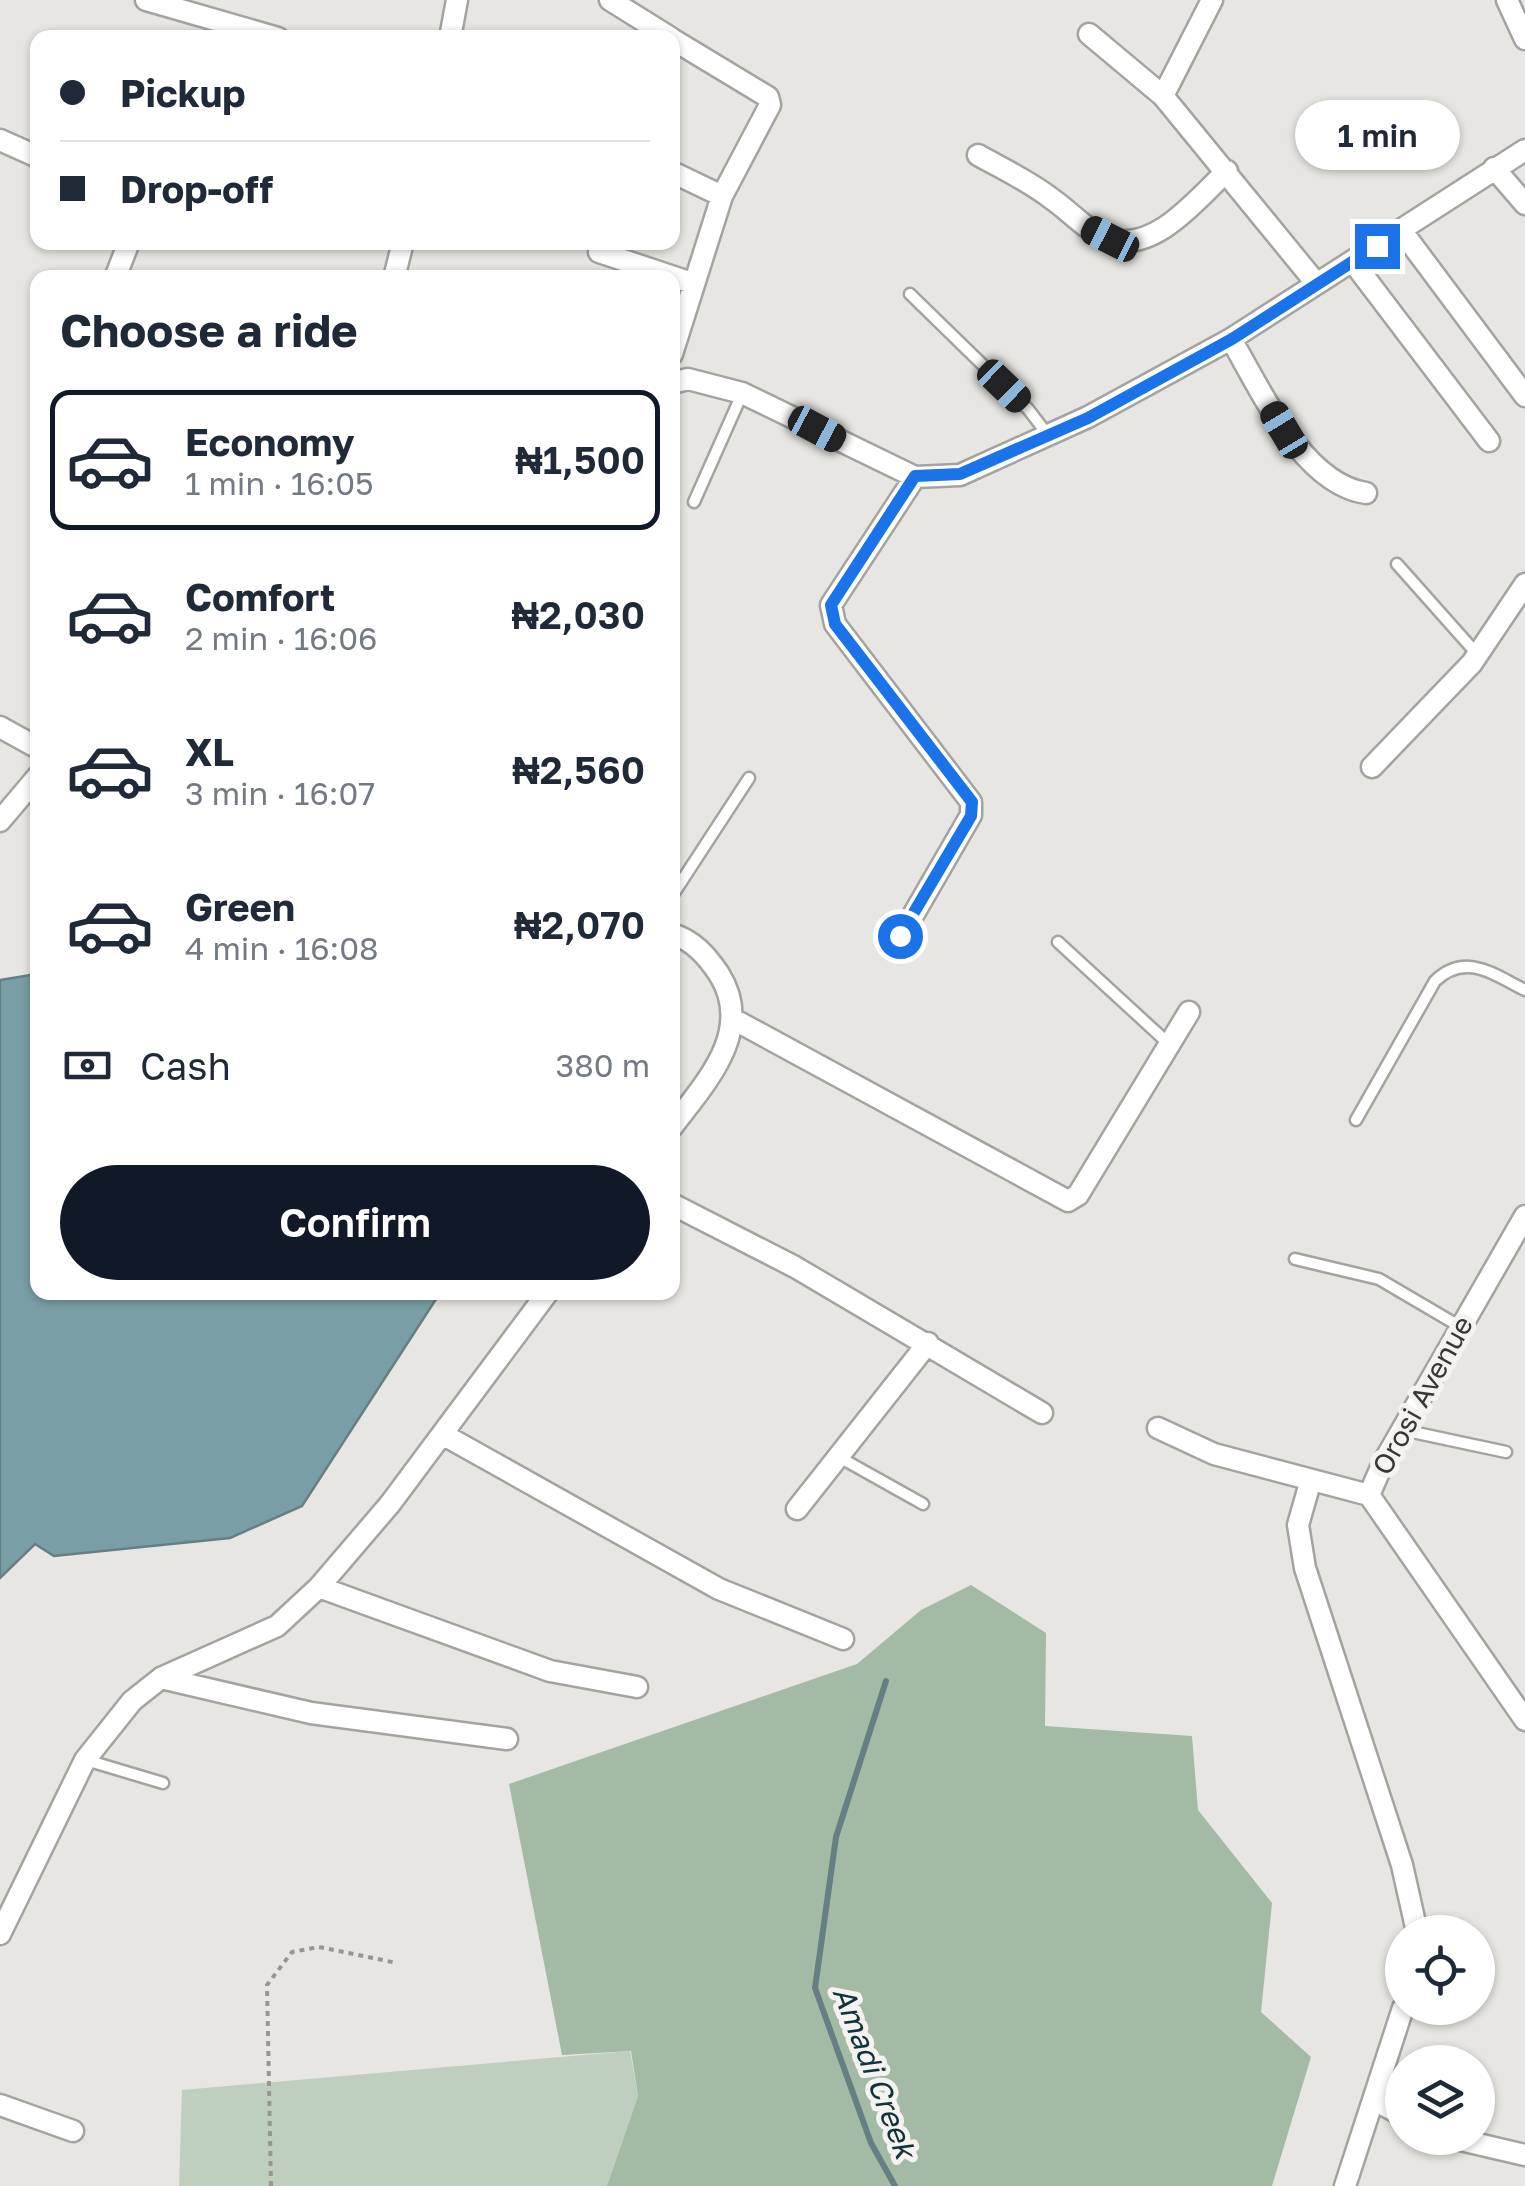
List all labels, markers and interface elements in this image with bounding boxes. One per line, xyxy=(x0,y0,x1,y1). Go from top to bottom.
text: Pickup xyxy=(120,70,246,115)
callout: 1 min xyxy=(1294,101,1460,171)
text: 1 min xyxy=(1337,116,1418,154)
text: Drop-off xyxy=(120,166,273,211)
car xyxy=(1076,212,1144,266)
route end xyxy=(1355,224,1400,269)
text: Choose a ride xyxy=(60,303,358,357)
car xyxy=(972,354,1036,418)
car xyxy=(1256,397,1312,463)
car xyxy=(783,402,851,456)
icon: car xyxy=(65,415,155,505)
text: Economy xyxy=(185,419,354,464)
text: ₦1,500 xyxy=(515,437,645,482)
text: 1 min · 16:05 xyxy=(185,464,374,502)
icon: car xyxy=(65,570,155,660)
text: Comfort xyxy=(185,574,335,619)
text: ₦2,030 xyxy=(511,592,645,637)
text: 2 min · 16:06 xyxy=(185,619,377,657)
icon: car xyxy=(65,725,155,815)
text: XL xyxy=(185,729,234,774)
text: ₦2,560 xyxy=(512,747,645,792)
text: 3 min · 16:07 xyxy=(185,774,375,812)
icon: car xyxy=(65,880,155,970)
text: Green xyxy=(185,884,295,929)
text: ₦2,070 xyxy=(514,902,645,947)
route start xyxy=(878,914,923,959)
text: 4 min · 16:08 xyxy=(185,929,379,967)
icon: cash xyxy=(60,1038,115,1093)
text: Cash xyxy=(140,1043,231,1088)
text: 380 m xyxy=(556,1046,650,1084)
button: Confirm xyxy=(60,1165,650,1280)
street label: Orosi Avenue xyxy=(1365,1310,1479,1480)
map controls xyxy=(1385,1915,1495,2155)
button: locate xyxy=(1385,1915,1495,2025)
water label: Amadi Creek xyxy=(826,1981,925,2166)
button: layers xyxy=(1385,2045,1495,2155)

